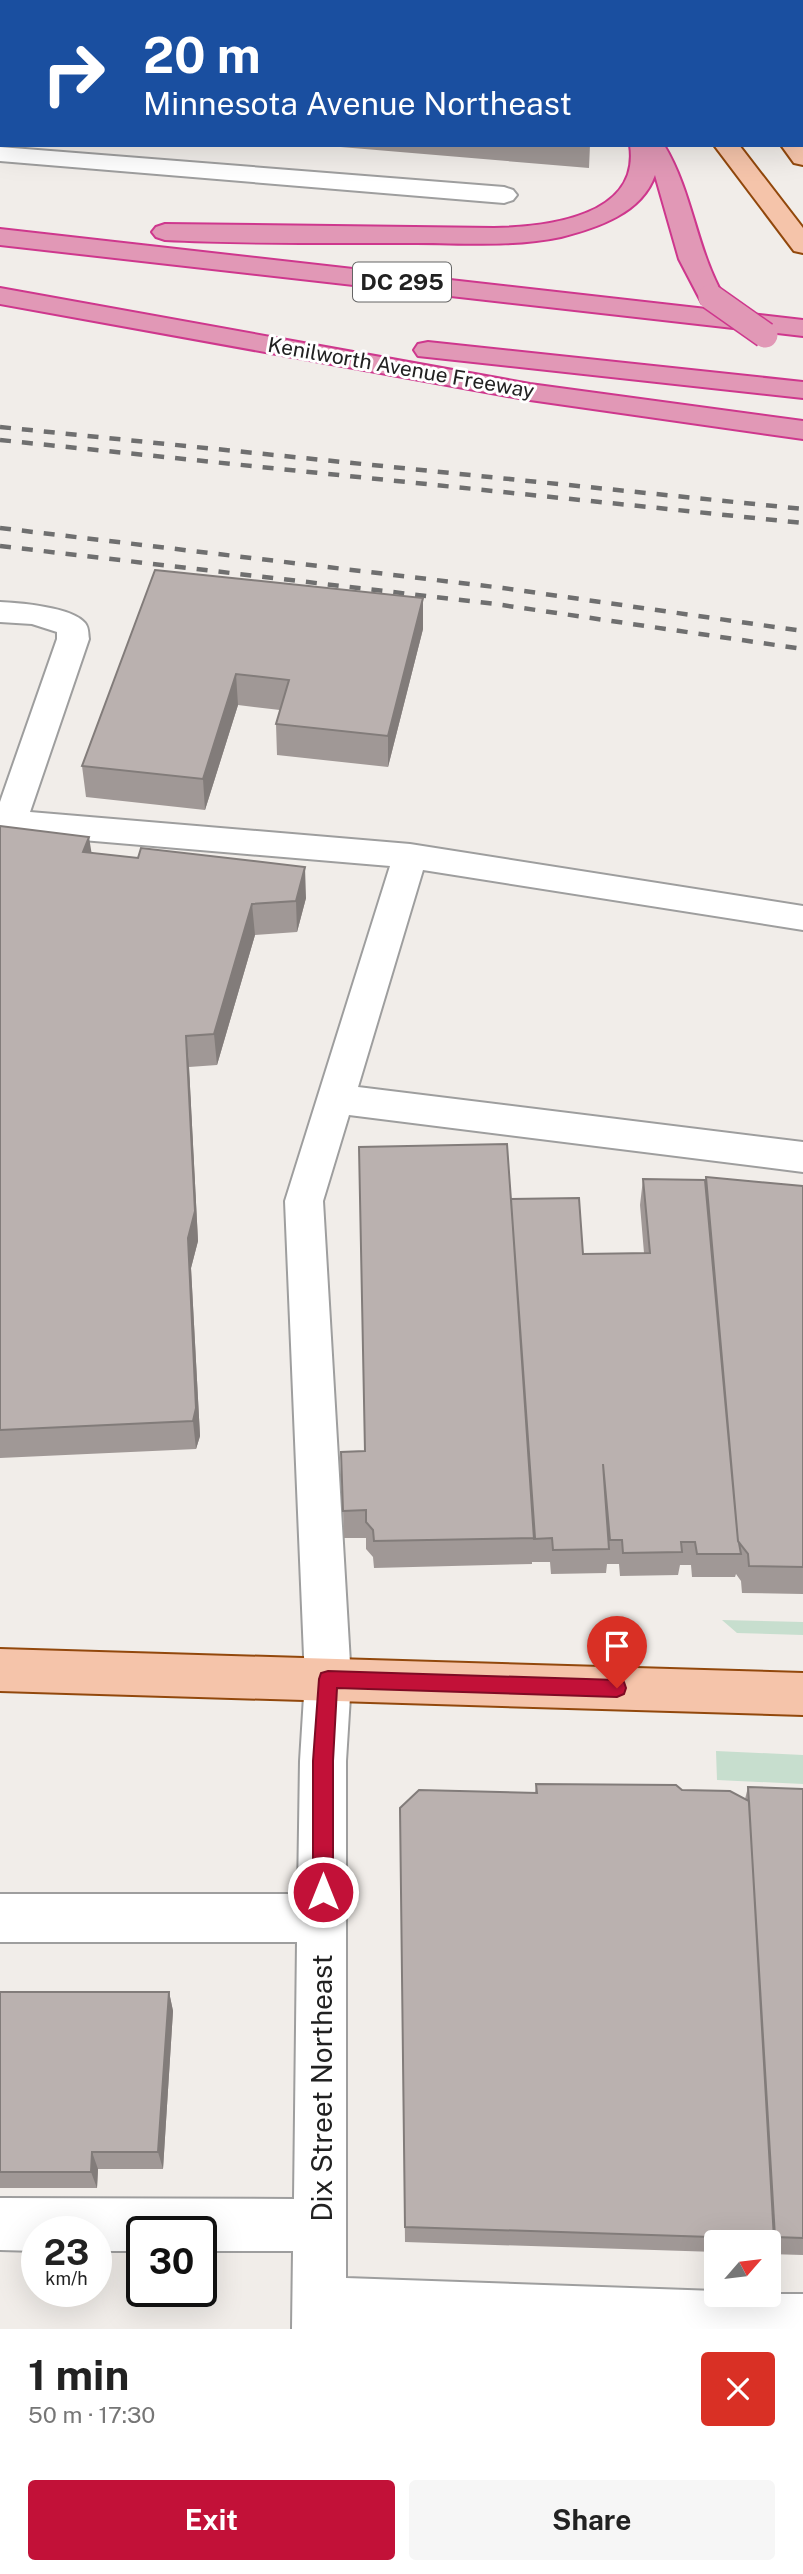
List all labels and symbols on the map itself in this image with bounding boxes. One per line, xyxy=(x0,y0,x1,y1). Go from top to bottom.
road number: DC 295 xyxy=(353,262,451,302)
street label: Kenilworth Avenue Freeway xyxy=(266,332,536,403)
pin xyxy=(587,1616,647,1688)
position arrow xyxy=(286,1855,360,1929)
street label: Dix Street Northeast xyxy=(305,1954,338,2222)
speed limit sign: 30 xyxy=(126,2216,217,2307)
north arrow xyxy=(704,2230,780,2306)

